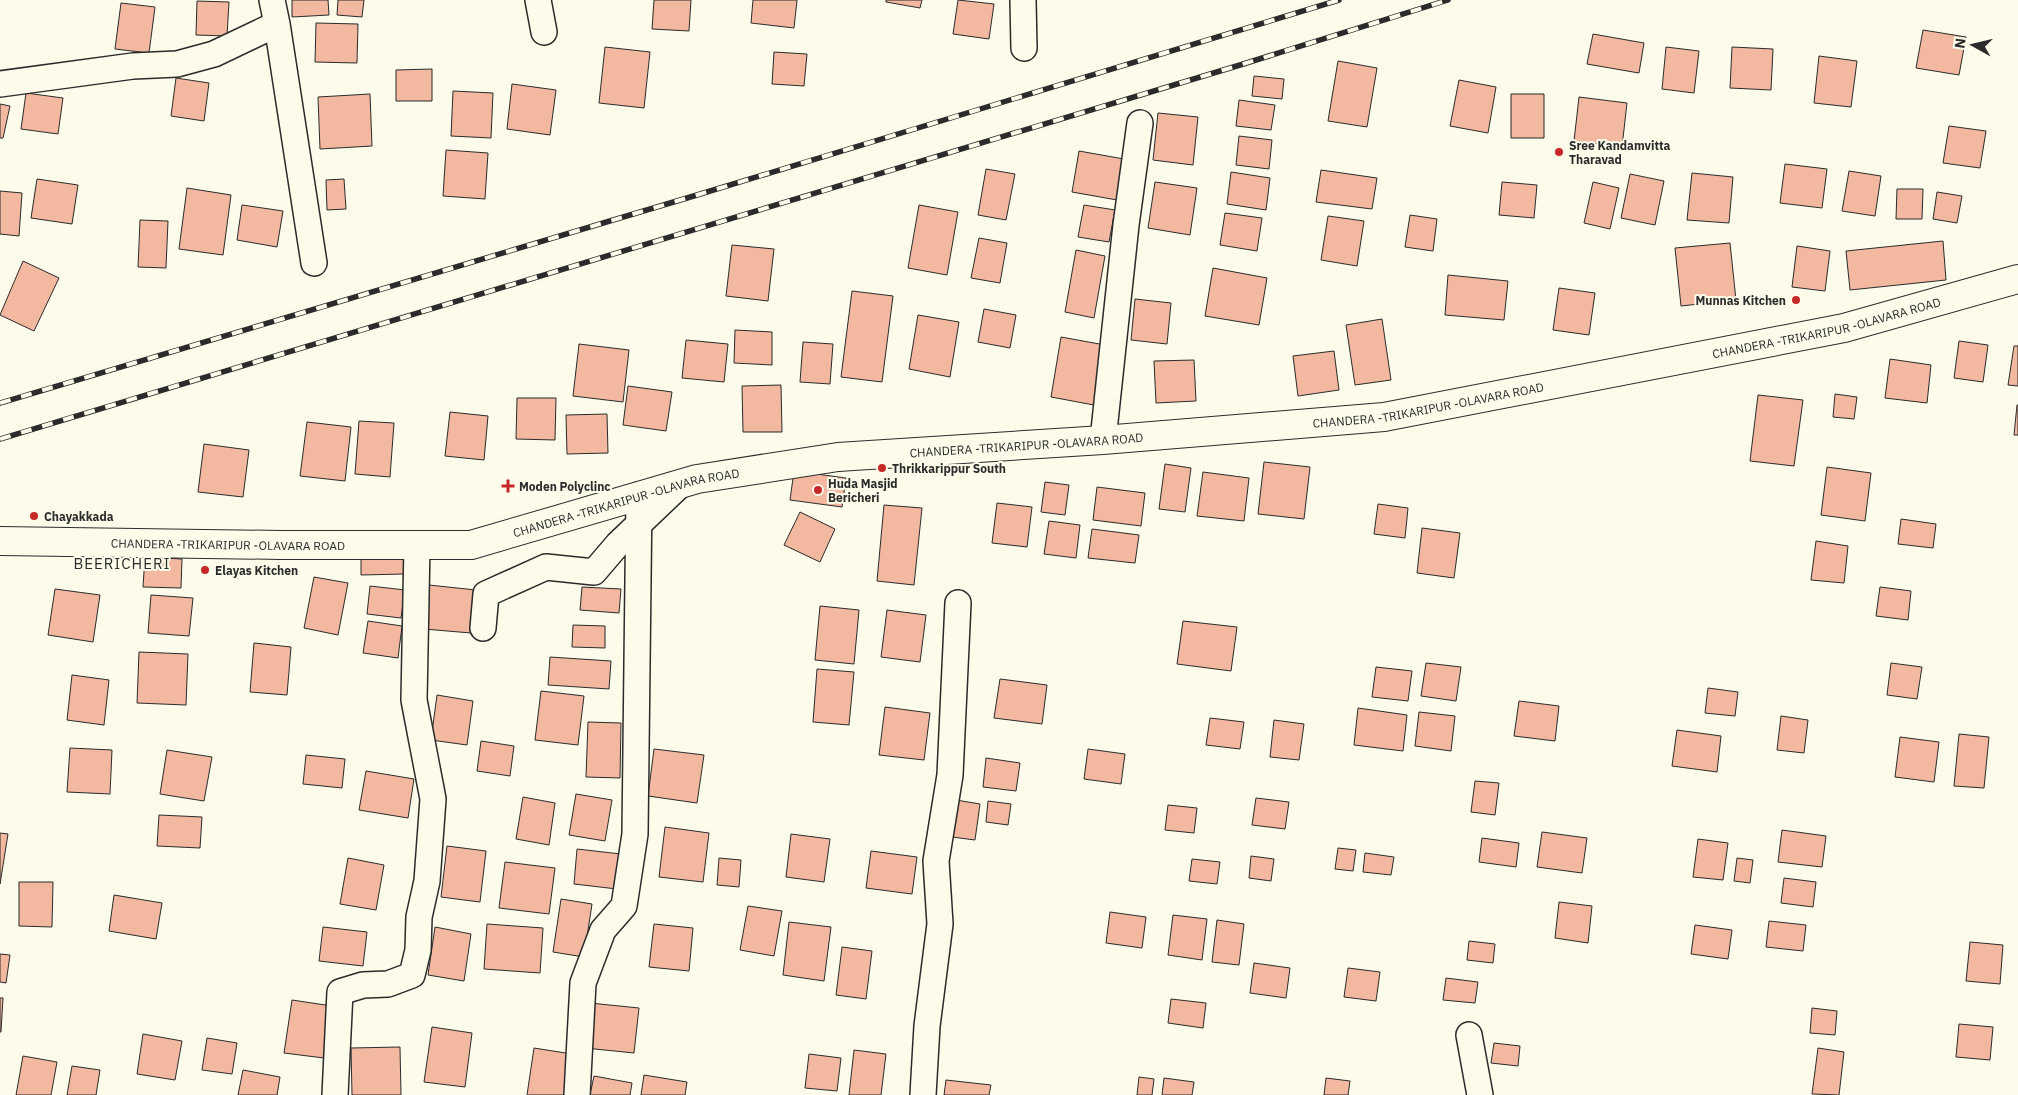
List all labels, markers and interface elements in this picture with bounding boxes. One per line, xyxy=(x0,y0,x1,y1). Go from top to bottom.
north arrow xyxy=(1948,20,1998,70)
text: N xyxy=(1951,37,1970,49)
place label: Sree Kandamvitta Tharavad xyxy=(1569,138,1671,167)
marker: Sree Kandamvitta Tharavad xyxy=(1553,146,1565,158)
place label: Munnas Kitchen xyxy=(1695,293,1786,308)
street label: CHANDERA -TRIKARIPUR -OLAVARA ROAD xyxy=(1711,294,1942,361)
marker: Munnas Kitchen xyxy=(1790,294,1802,306)
street label: CHANDERA -TRIKARIPUR -OLAVARA ROAD xyxy=(1312,379,1545,430)
street label: CHANDERA -TRIKARIPUR -OLAVARA ROAD xyxy=(909,429,1144,460)
place label: Thrikkarippur South xyxy=(892,461,1006,476)
marker: Thrikkarippur South xyxy=(876,462,888,474)
street label: CHANDERA -TRIKARIPUR -OLAVARA ROAD xyxy=(511,465,740,540)
place label: Huda Masjid Bericheri xyxy=(828,476,898,505)
marker: Moden Polyclinc xyxy=(501,479,515,493)
place label: Moden Polyclinc xyxy=(519,479,611,494)
marker: Huda Masjid Bericheri xyxy=(812,484,824,496)
place label: Chayakkada xyxy=(44,509,114,524)
marker: Chayakkada xyxy=(28,510,40,522)
street label: CHANDERA -TRIKARIPUR -OLAVARA ROAD xyxy=(111,535,345,553)
district label: BEERICHERI xyxy=(73,554,171,573)
place label: Elayas Kitchen xyxy=(215,563,298,578)
marker: Elayas Kitchen xyxy=(199,564,211,576)

